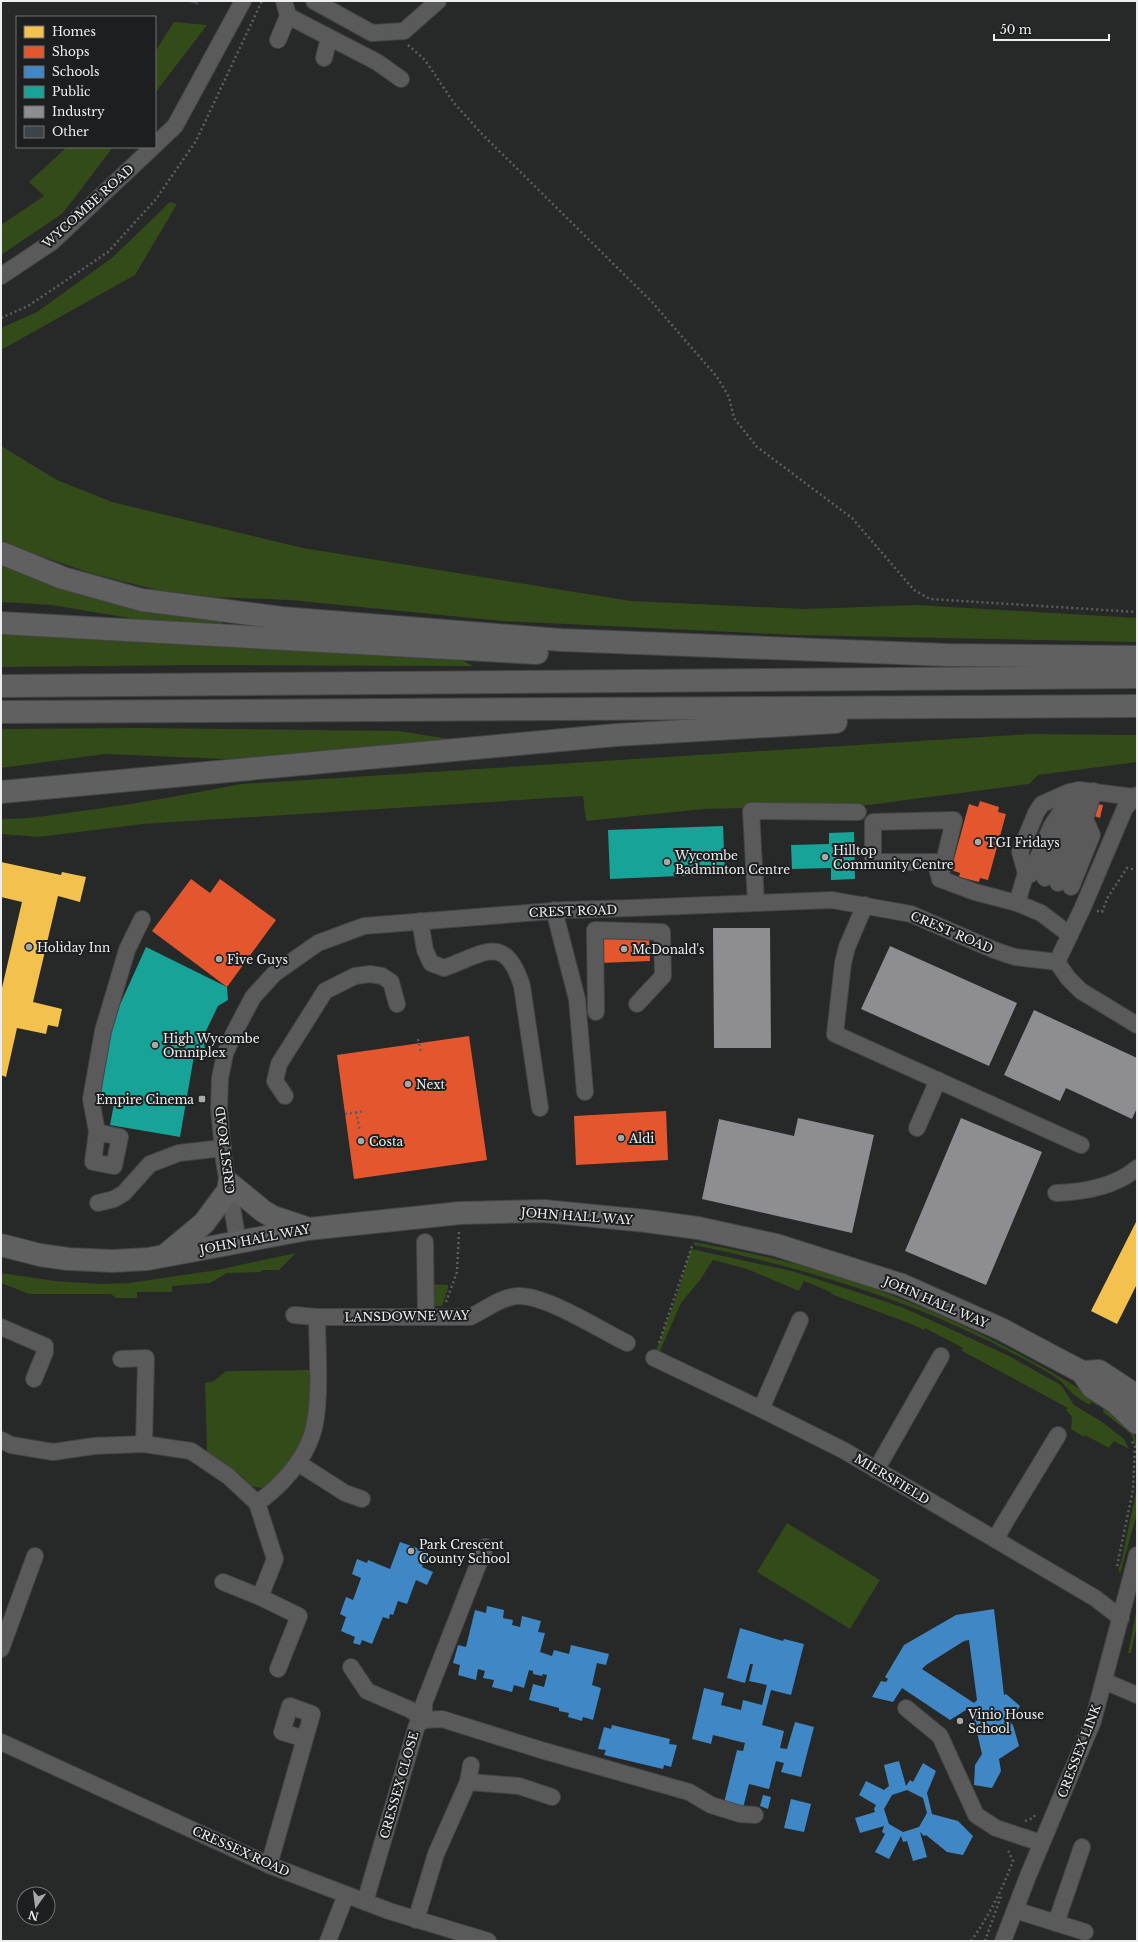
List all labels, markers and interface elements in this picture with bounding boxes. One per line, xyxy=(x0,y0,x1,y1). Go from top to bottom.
legend xyxy=(16,16,156,148)
scale bar xyxy=(994,16,1109,42)
text: 50 m xyxy=(1000,22,1032,37)
text: Homes xyxy=(52,24,96,39)
text: Shops xyxy=(52,44,89,59)
text: Schools xyxy=(52,64,99,79)
text: Public xyxy=(52,84,91,99)
text: Industry xyxy=(52,104,105,119)
text: Other xyxy=(52,124,89,139)
street label: WYCOMBE ROAD xyxy=(38,161,137,252)
place label: TGI Fridays xyxy=(986,835,1060,850)
marker: TGI Fridays xyxy=(973,837,983,847)
place label: Hilltop Community Centre xyxy=(833,843,954,872)
place label: Wycombe Badminton Centre xyxy=(674,848,790,877)
marker: Hilltop Community Centre xyxy=(820,852,830,862)
marker: Wycombe Badminton Centre xyxy=(662,857,672,867)
street label: CREST ROAD xyxy=(529,902,617,920)
street label: CREST ROAD xyxy=(908,908,996,956)
place label: Holiday Inn xyxy=(37,940,110,955)
marker: Holiday Inn xyxy=(24,942,34,952)
place label: McDonald's xyxy=(632,942,704,957)
marker: McDonald's xyxy=(619,944,629,954)
place label: Five Guys xyxy=(227,952,288,967)
marker: Five Guys xyxy=(214,954,224,964)
place label: High Wycombe Omniplex xyxy=(163,1031,260,1060)
marker: High Wycombe Omniplex xyxy=(150,1040,160,1050)
place label: Next xyxy=(416,1077,446,1092)
marker: Next xyxy=(403,1079,413,1089)
place label: Empire Cinema xyxy=(96,1092,194,1107)
marker: Empire Cinema xyxy=(197,1094,207,1104)
street label: CREST ROAD xyxy=(212,1105,238,1195)
place label: Aldi xyxy=(628,1131,654,1146)
marker: Aldi xyxy=(616,1133,626,1143)
place label: Costa xyxy=(369,1134,403,1149)
marker: Costa xyxy=(356,1136,366,1146)
street label: JOHN HALL WAY xyxy=(519,1204,634,1227)
street label: JOHN HALL WAY xyxy=(197,1221,312,1257)
street label: JOHN HALL WAY xyxy=(880,1272,991,1331)
street label: LANSDOWNE WAY xyxy=(344,1307,470,1325)
street label: MIERSFIELD xyxy=(852,1451,932,1507)
place label: Park Crescent County School xyxy=(419,1537,510,1566)
marker: Park Crescent County School xyxy=(406,1546,416,1556)
street label: CRESSEX LINK xyxy=(1054,1702,1104,1800)
place label: Vinio House School xyxy=(967,1707,1044,1736)
marker: Vinio House School xyxy=(955,1716,965,1726)
street label: CRESSEX CLOSE xyxy=(376,1729,422,1840)
street label: CRESSEX ROAD xyxy=(190,1823,292,1879)
north arrow xyxy=(16,1886,56,1926)
text: N xyxy=(26,1908,40,1924)

